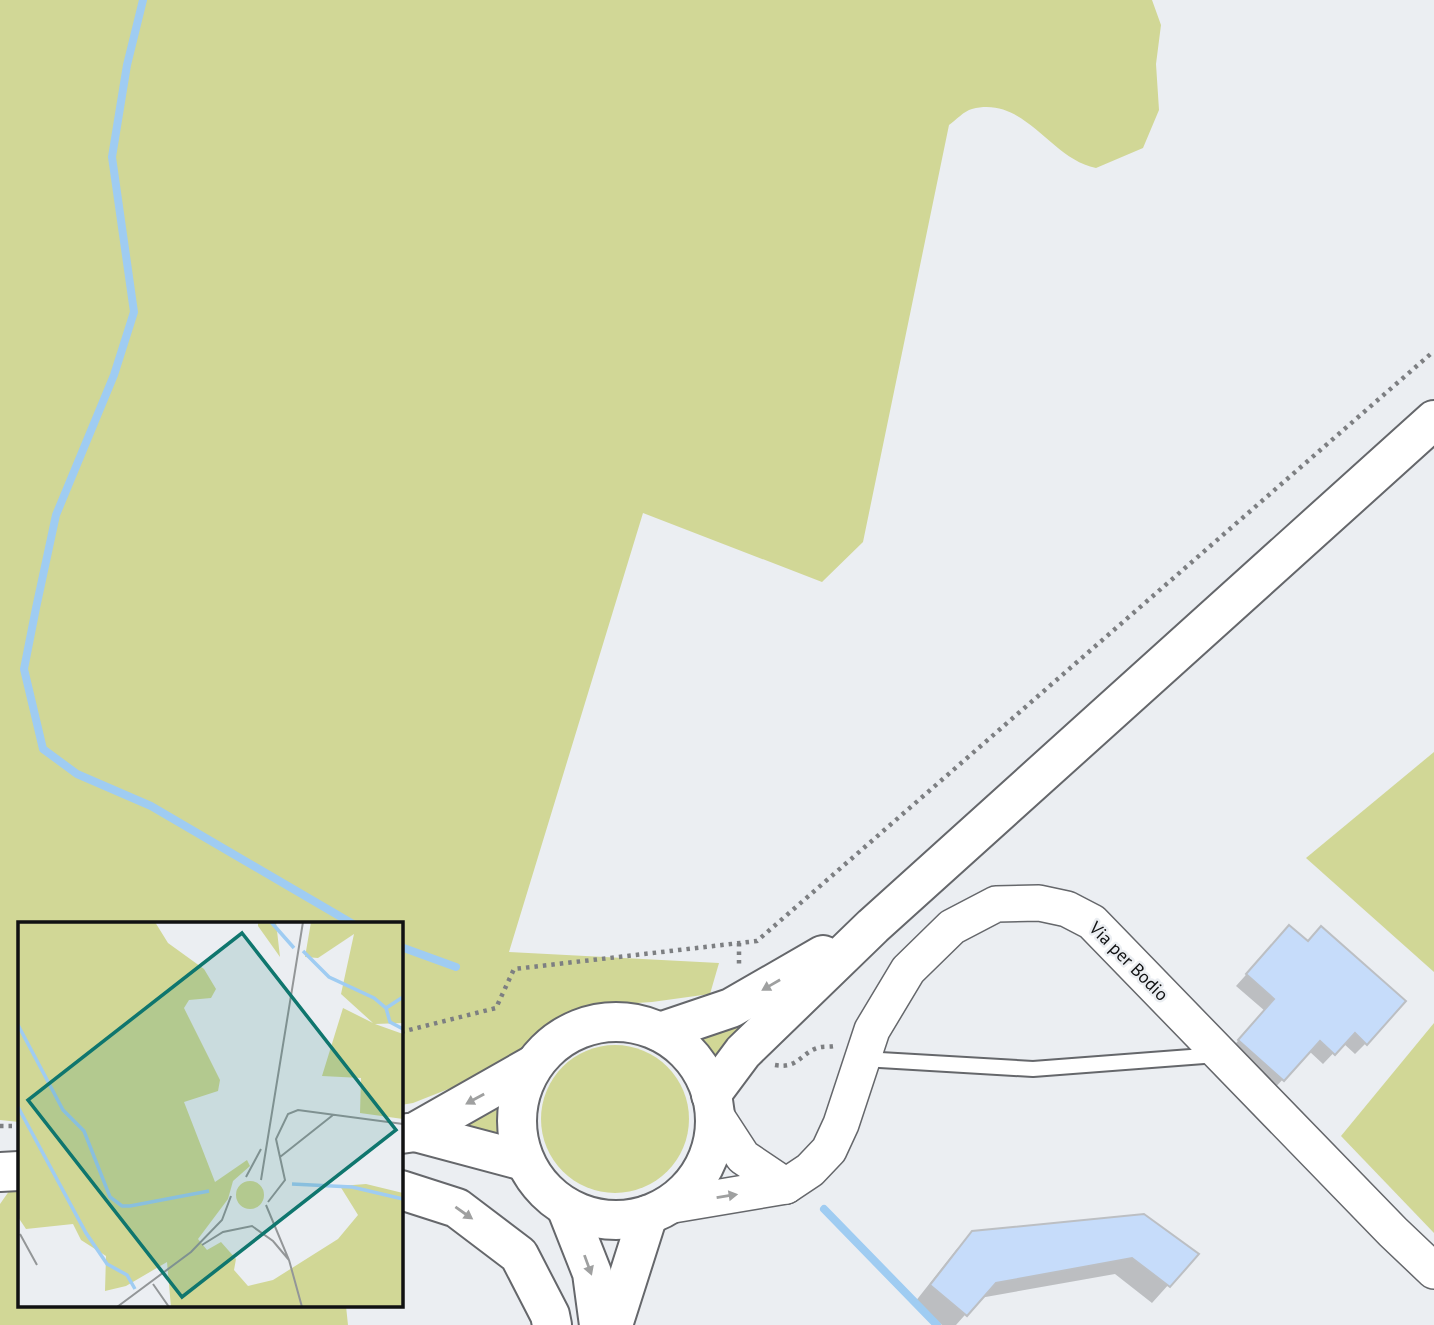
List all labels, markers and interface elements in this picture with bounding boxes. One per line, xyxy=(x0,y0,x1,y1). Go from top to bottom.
street label: Via per Bodio xyxy=(1084,916,1174,1006)
inset map xyxy=(18,922,402,1308)
one-way arrow xyxy=(762,979,781,991)
one-way arrow xyxy=(465,1093,484,1105)
one-way arrow xyxy=(716,1190,738,1201)
one-way arrow xyxy=(454,1207,474,1220)
one-way arrow xyxy=(583,1254,594,1275)

